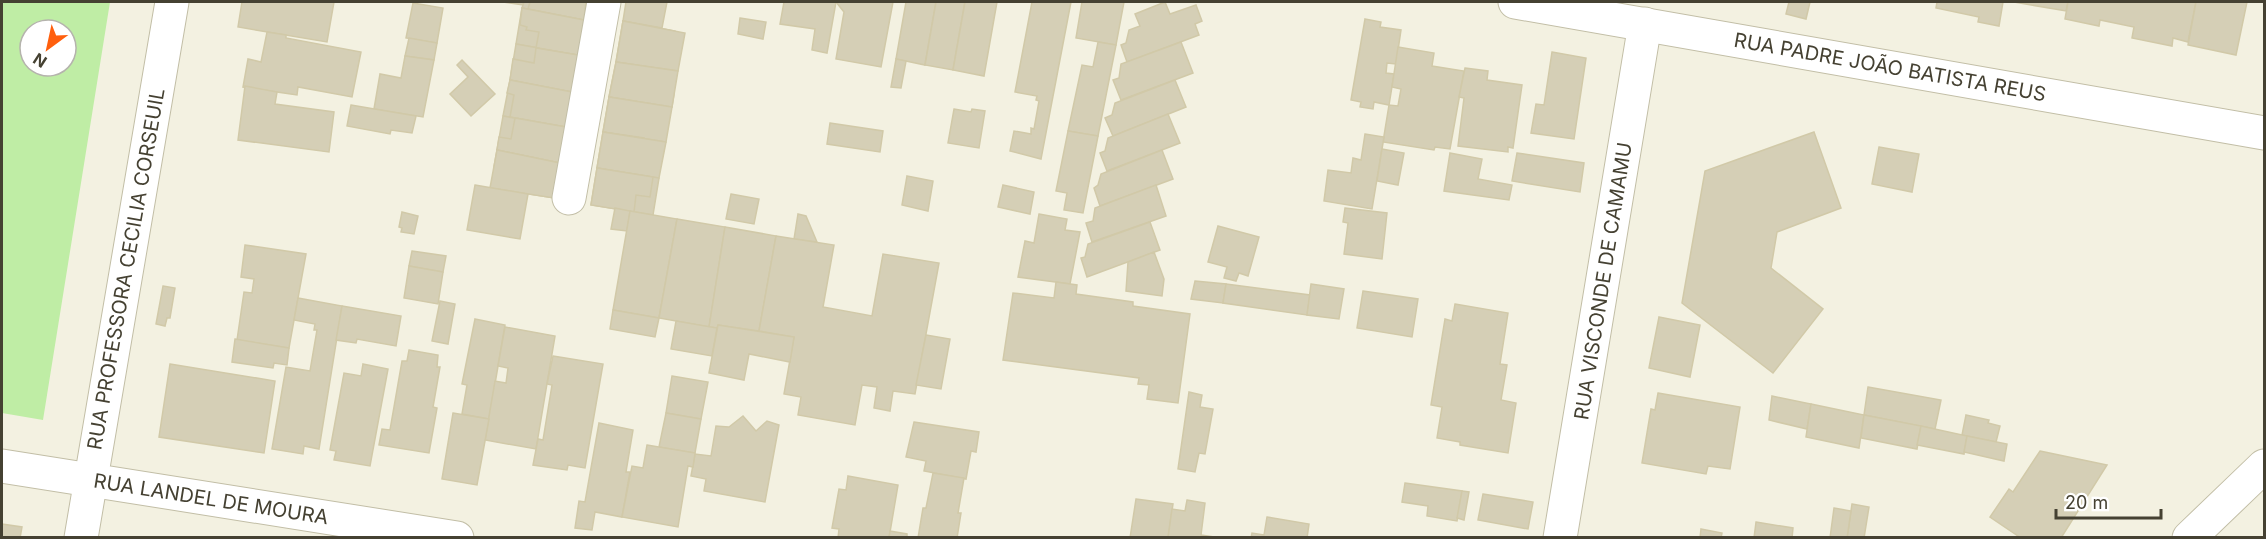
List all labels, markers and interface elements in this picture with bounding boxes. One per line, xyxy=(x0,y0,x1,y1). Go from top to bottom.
north arrow xyxy=(18,18,78,78)
street label: RUA PADRE JOÃO BATISTA REUS xyxy=(1732,27,2048,106)
text: N xyxy=(29,49,50,72)
street label: RUA PROFESSORA CECILIA CORSEUIL xyxy=(82,86,170,452)
street label: RUA VISCONDE DE CAMAMU xyxy=(1569,140,1637,422)
street label: RUA LANDEL DE MOURA xyxy=(92,469,330,529)
scale bar xyxy=(2056,482,2161,520)
text: 20 m xyxy=(2065,492,2108,513)

